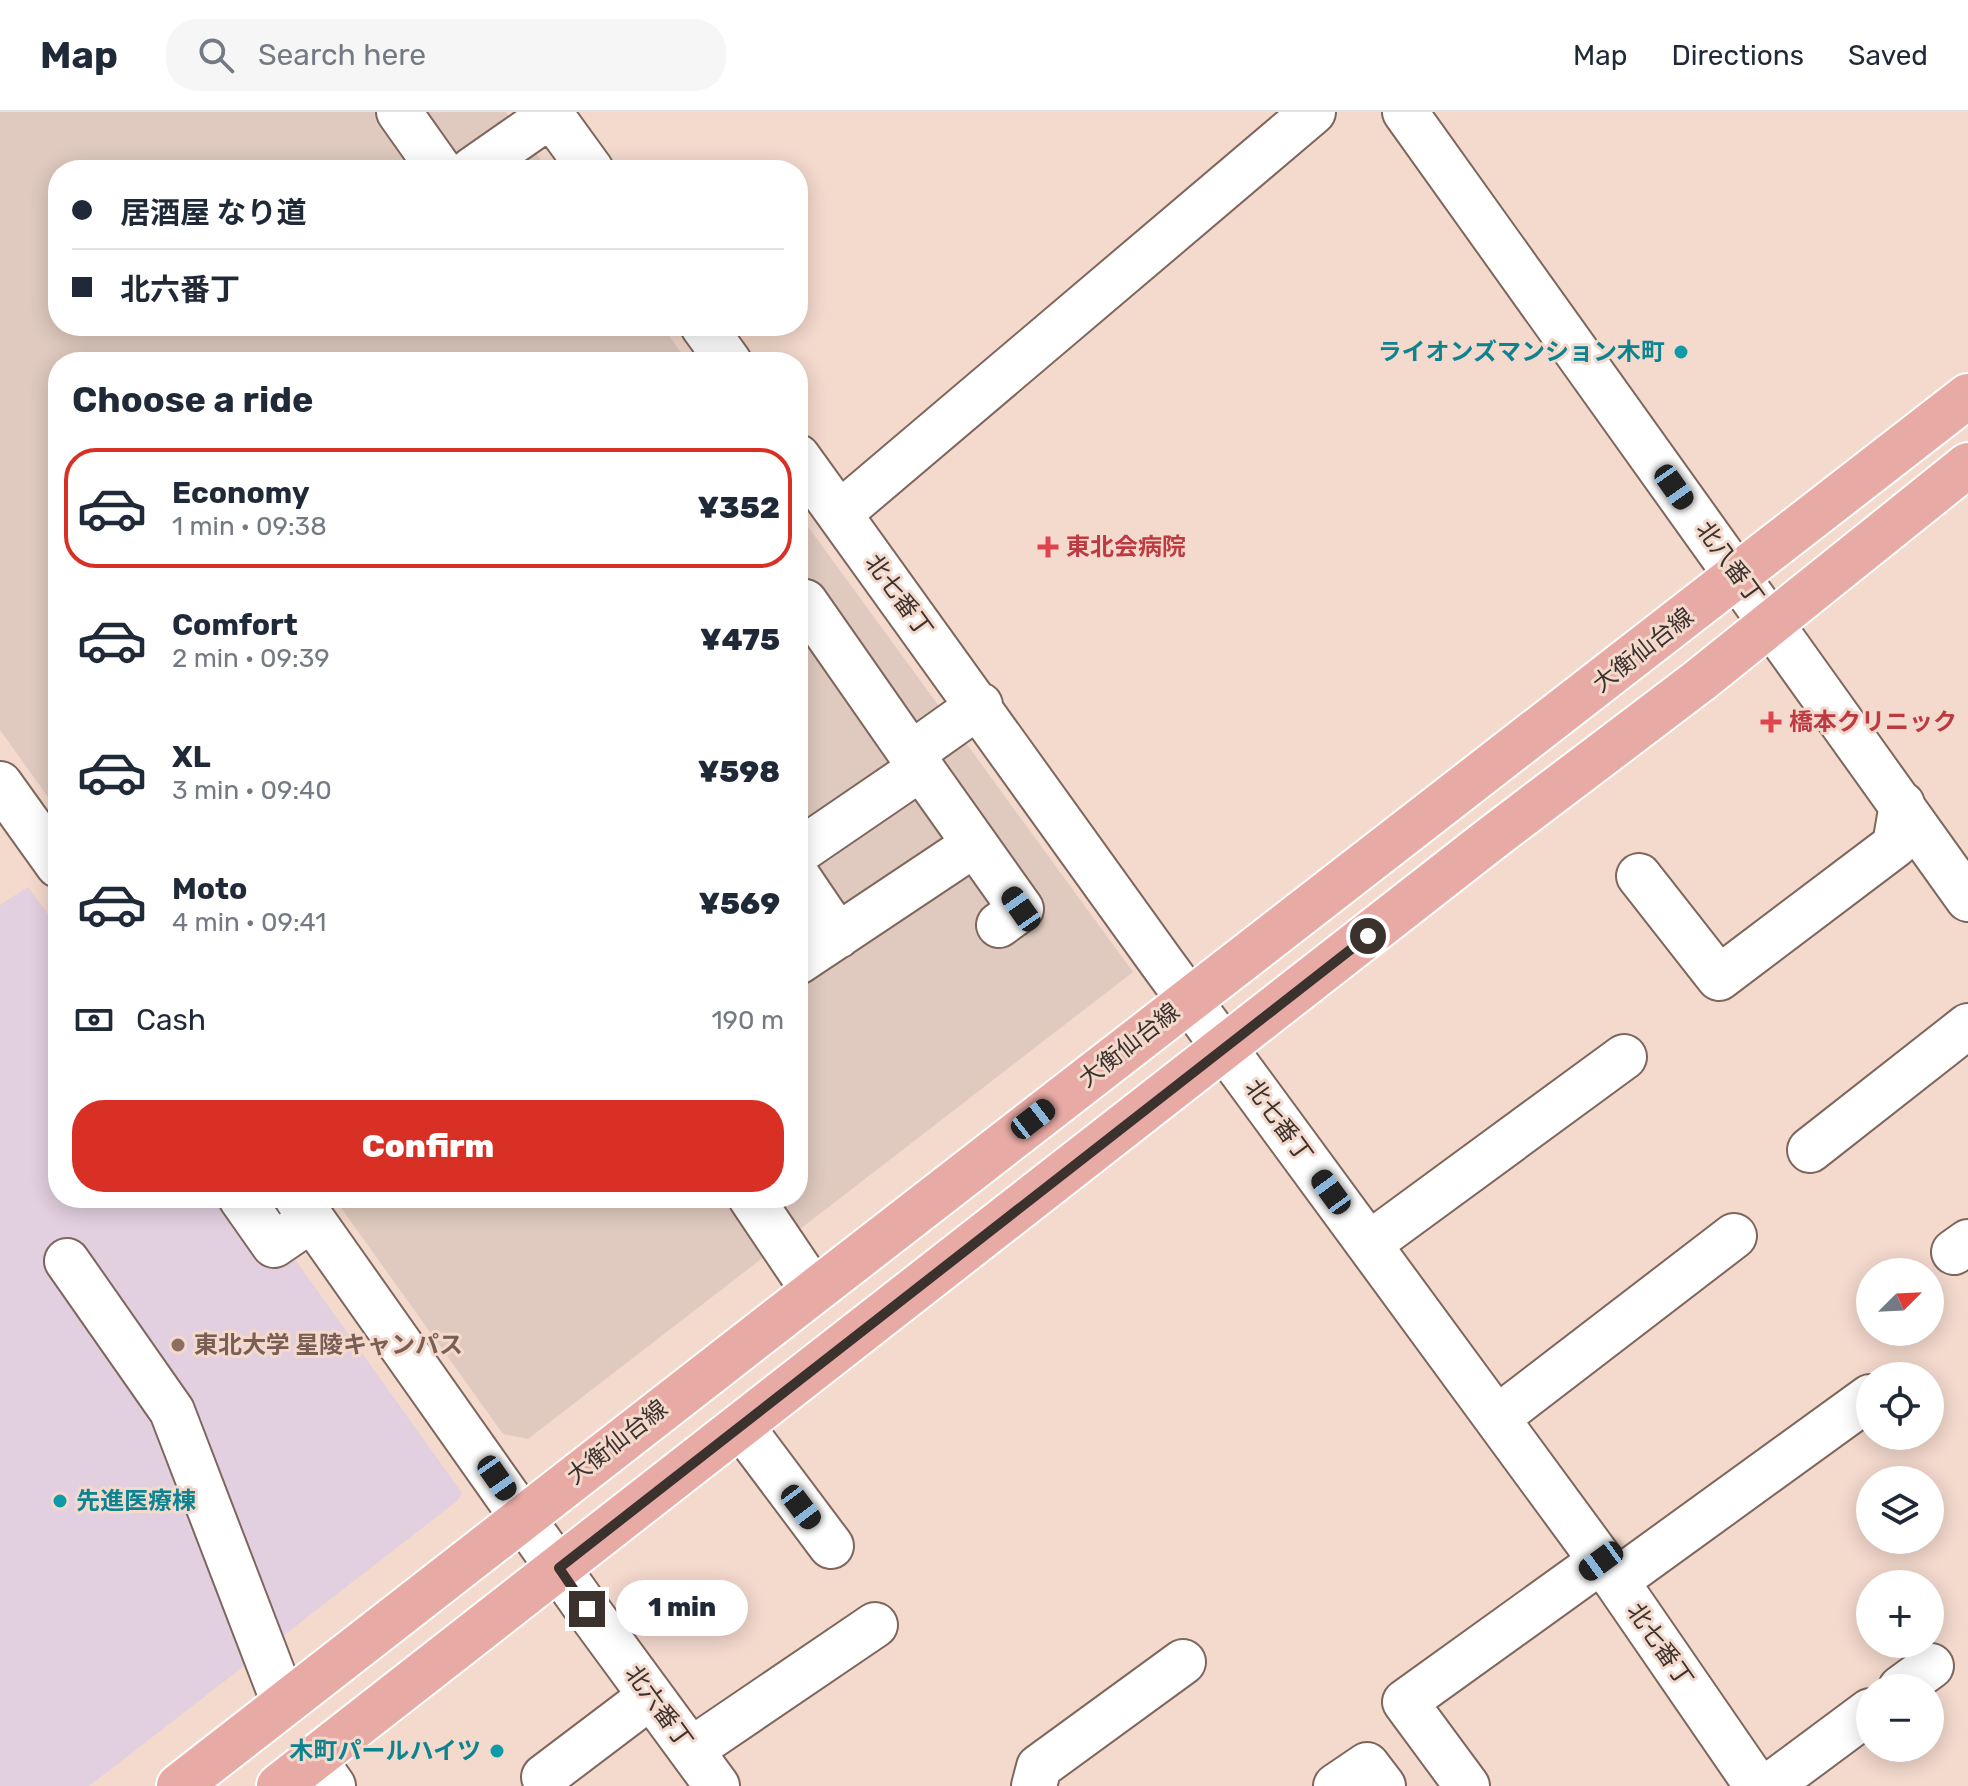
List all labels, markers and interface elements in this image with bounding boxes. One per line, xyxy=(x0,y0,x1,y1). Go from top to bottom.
search box xyxy=(166,19,726,91)
text: Map xyxy=(40,32,118,78)
icon: search xyxy=(194,33,238,77)
text: Search here xyxy=(258,37,426,73)
text: Map xyxy=(1573,39,1627,72)
text: Directions xyxy=(1671,39,1804,72)
text: Saved xyxy=(1848,39,1928,72)
text: 居酒屋 なり道 xyxy=(120,195,306,231)
text: 北六番丁 xyxy=(120,272,240,308)
place label: ライオンズマンション木町 xyxy=(1377,338,1665,366)
marker: ライオンズマンション木町 xyxy=(1672,343,1690,361)
text: Choose a ride xyxy=(72,378,313,421)
car xyxy=(1650,460,1698,514)
icon: car xyxy=(76,472,148,544)
text: Economy xyxy=(172,475,310,511)
text: ¥352 xyxy=(698,490,780,526)
text: 1 min · 09:38 xyxy=(172,511,327,542)
street label: 北八番丁 xyxy=(1690,516,1770,610)
place label: 東北会病院 xyxy=(1066,533,1186,561)
marker: 東北会病院 xyxy=(1037,536,1059,558)
street label: 北七番丁 xyxy=(859,549,939,643)
street label: 大衡仙台線 xyxy=(1587,602,1699,698)
icon: car xyxy=(76,604,148,676)
text: Comfort xyxy=(172,607,298,643)
text: ¥475 xyxy=(700,622,780,658)
text: 2 min · 09:39 xyxy=(172,643,330,674)
place label: 橋本クリニック xyxy=(1789,708,1957,736)
marker: 橋本クリニック xyxy=(1760,711,1782,733)
icon: car xyxy=(76,736,148,808)
text: XL xyxy=(172,739,211,775)
text: ¥598 xyxy=(698,754,780,790)
text: 3 min · 09:40 xyxy=(172,775,332,806)
icon: car xyxy=(76,868,148,940)
text: Moto xyxy=(172,871,247,907)
car xyxy=(997,882,1045,936)
text: ¥569 xyxy=(698,886,780,922)
text: 4 min · 09:41 xyxy=(172,907,326,938)
route start xyxy=(1350,918,1386,954)
street label: 大衡仙台線 xyxy=(1073,997,1185,1093)
icon: cash xyxy=(72,998,116,1042)
text: Cash xyxy=(136,1002,206,1038)
text: 190 m xyxy=(711,1005,784,1036)
street label: 北七番丁 xyxy=(1239,1074,1319,1168)
car xyxy=(1007,1095,1059,1143)
button: Confirm xyxy=(72,1100,784,1192)
car xyxy=(1307,1166,1355,1218)
north arrow xyxy=(1856,1258,1944,1346)
map controls xyxy=(1856,1258,1944,1762)
place label: 東北大学 星陵キャンパス xyxy=(194,1331,463,1359)
marker: 東北大学 星陵キャンパス xyxy=(169,1336,187,1354)
button: locate xyxy=(1856,1362,1944,1450)
street label: 大衡仙台線 xyxy=(561,1394,673,1490)
car xyxy=(473,1451,521,1505)
button: layers xyxy=(1856,1466,1944,1554)
car xyxy=(777,1481,825,1533)
place label: 先進医療棟 xyxy=(76,1487,196,1515)
marker: 先進医療棟 xyxy=(51,1492,69,1510)
car xyxy=(1575,1537,1627,1585)
button: + xyxy=(1856,1570,1944,1658)
callout: 1 min xyxy=(615,1581,747,1637)
route end xyxy=(569,1591,605,1627)
text: 1 min xyxy=(648,1592,716,1623)
street label: 北七番丁 xyxy=(1621,1598,1699,1692)
street label: 北六番丁 xyxy=(619,1660,699,1754)
button: − xyxy=(1856,1674,1944,1762)
place label: 木町パールハイツ xyxy=(289,1737,481,1765)
marker: 木町パールハイツ xyxy=(488,1742,506,1760)

